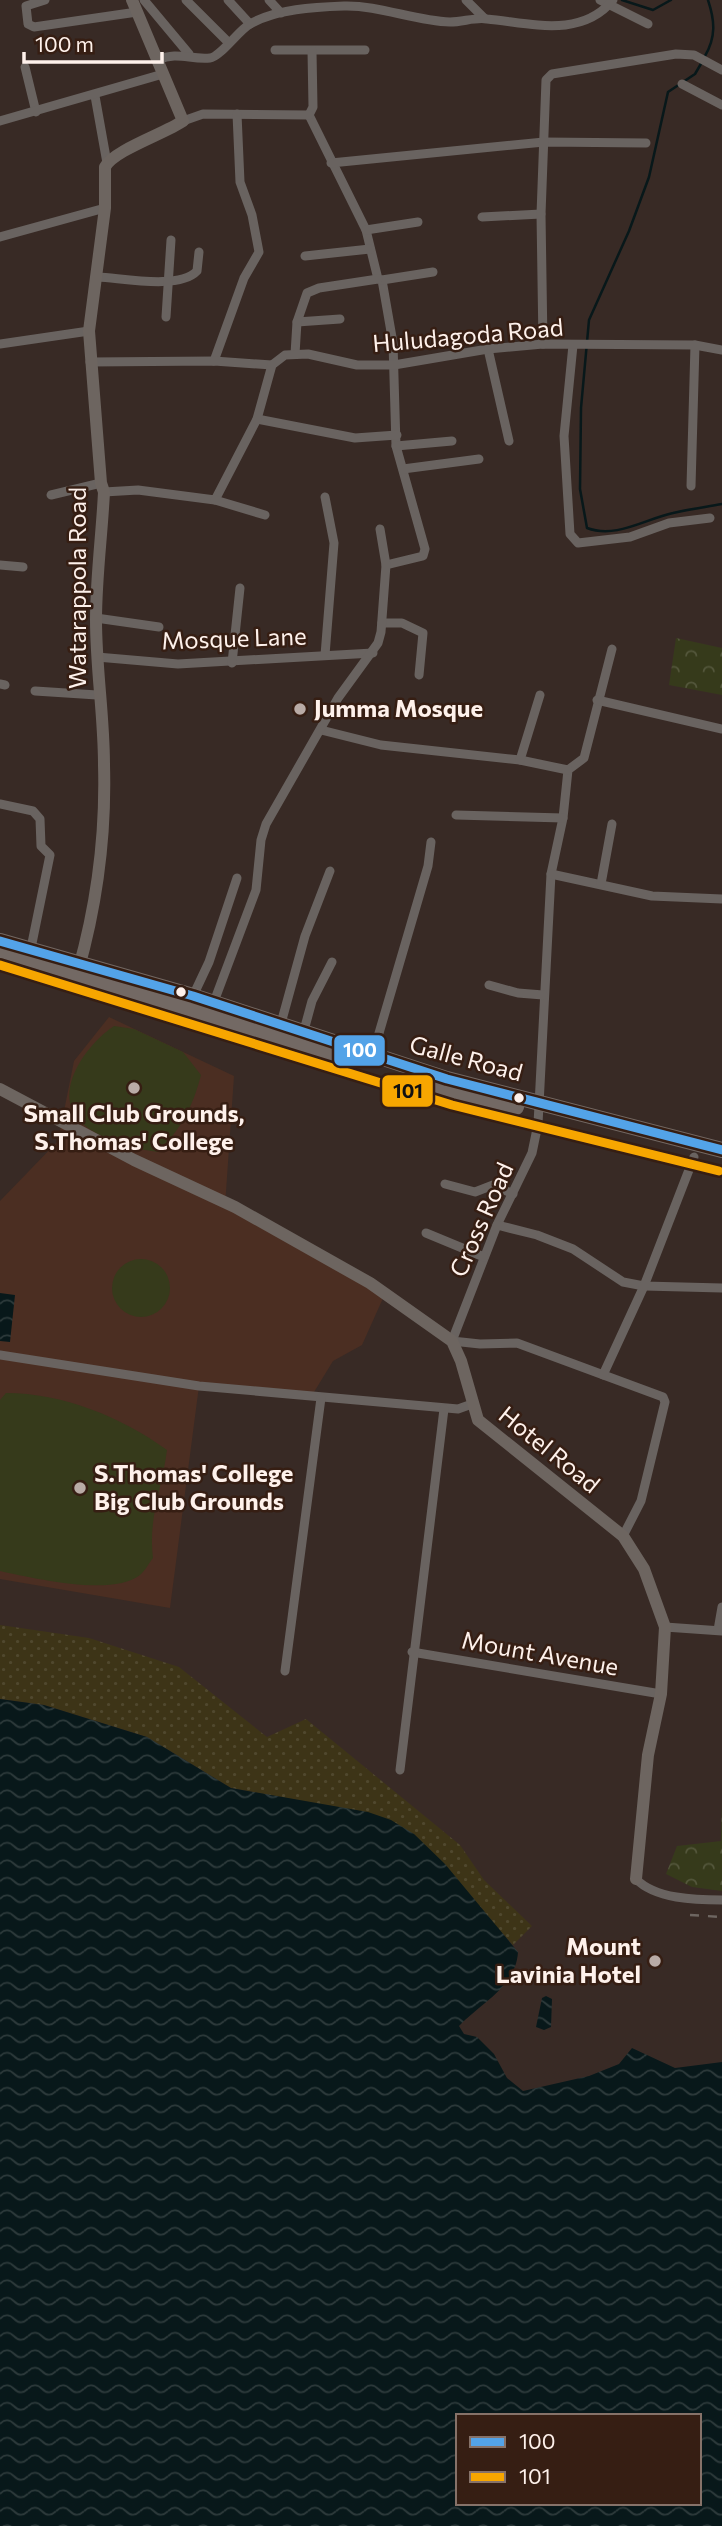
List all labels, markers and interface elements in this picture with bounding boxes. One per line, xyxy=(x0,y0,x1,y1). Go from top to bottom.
scale bar xyxy=(24,21,163,65)
text: 100 m xyxy=(35,31,94,56)
street label: Huludagoda Road xyxy=(371,312,565,357)
street label: Watarappola Road xyxy=(62,487,91,689)
street label: Mosque Lane xyxy=(161,620,307,655)
place label: Jumma Mosque xyxy=(314,693,483,722)
marker: Jumma Mosque xyxy=(292,701,308,717)
unlabelled marker xyxy=(174,985,188,999)
street label: Galle Road xyxy=(407,1029,526,1087)
line badge: 100 xyxy=(333,1034,386,1067)
text: 100 xyxy=(343,1038,377,1061)
line badge: 101 xyxy=(381,1074,434,1108)
text: 101 xyxy=(393,1079,423,1102)
marker: Small Club Grounds, S.Thomas' College xyxy=(126,1080,142,1096)
unlabelled marker xyxy=(512,1091,526,1105)
place label: Small Club Grounds, S.Thomas' College xyxy=(23,1098,245,1155)
street label: Cross Road xyxy=(443,1158,519,1281)
street label: Hotel Road xyxy=(494,1399,606,1498)
place label: S.Thomas' College Big Club Grounds xyxy=(94,1458,293,1515)
marker: S.Thomas' College Big Club Grounds xyxy=(72,1480,88,1496)
street label: Mount Avenue xyxy=(460,1624,621,1681)
place label: Mount Lavinia Hotel xyxy=(496,1931,641,1988)
marker: Mount Lavinia Hotel xyxy=(647,1953,663,1969)
legend xyxy=(456,2414,701,2505)
text: 100 xyxy=(519,2428,555,2453)
text: 101 xyxy=(519,2463,551,2488)

